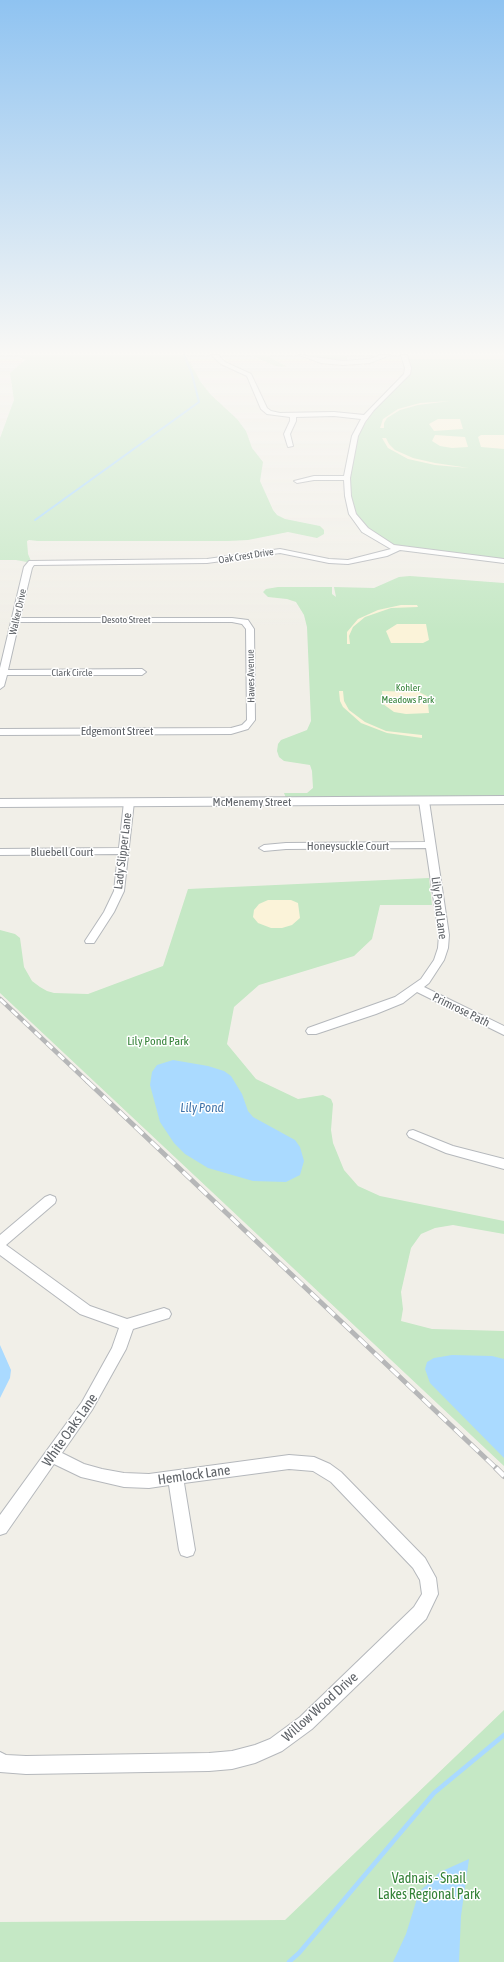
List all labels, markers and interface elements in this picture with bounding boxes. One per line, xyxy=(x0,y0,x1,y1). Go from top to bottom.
street label: Oak Crest Drive xyxy=(218,546,274,566)
street label: Walker Drive xyxy=(7,588,29,636)
street label: Desoto Street xyxy=(101,614,151,626)
street label: Hawes Avenue xyxy=(245,649,257,703)
street label: Clark Circle xyxy=(51,667,93,679)
park label: Kohler Meadows Park xyxy=(382,682,434,706)
street label: Edgemont Street xyxy=(81,724,153,738)
street label: McMenemy Street xyxy=(213,795,291,809)
street label: Lady Slipper Lane xyxy=(111,812,135,890)
street label: Honeysuckle Court xyxy=(307,839,389,853)
street label: Bluebell Court xyxy=(31,845,93,859)
street label: Lily Pond Lane xyxy=(428,876,450,940)
street label: Primrose Path xyxy=(430,990,492,1030)
park label: Lily Pond Park xyxy=(127,1034,189,1048)
water label: Lily Pond xyxy=(180,1100,224,1116)
street label: White Oaks Lane xyxy=(39,1390,101,1470)
street label: Hemlock Lane xyxy=(157,1462,231,1488)
street label: Willow Wood Drive xyxy=(279,1669,361,1745)
park label: Vadnais - Snail Lakes Regional Park xyxy=(378,1871,480,1904)

